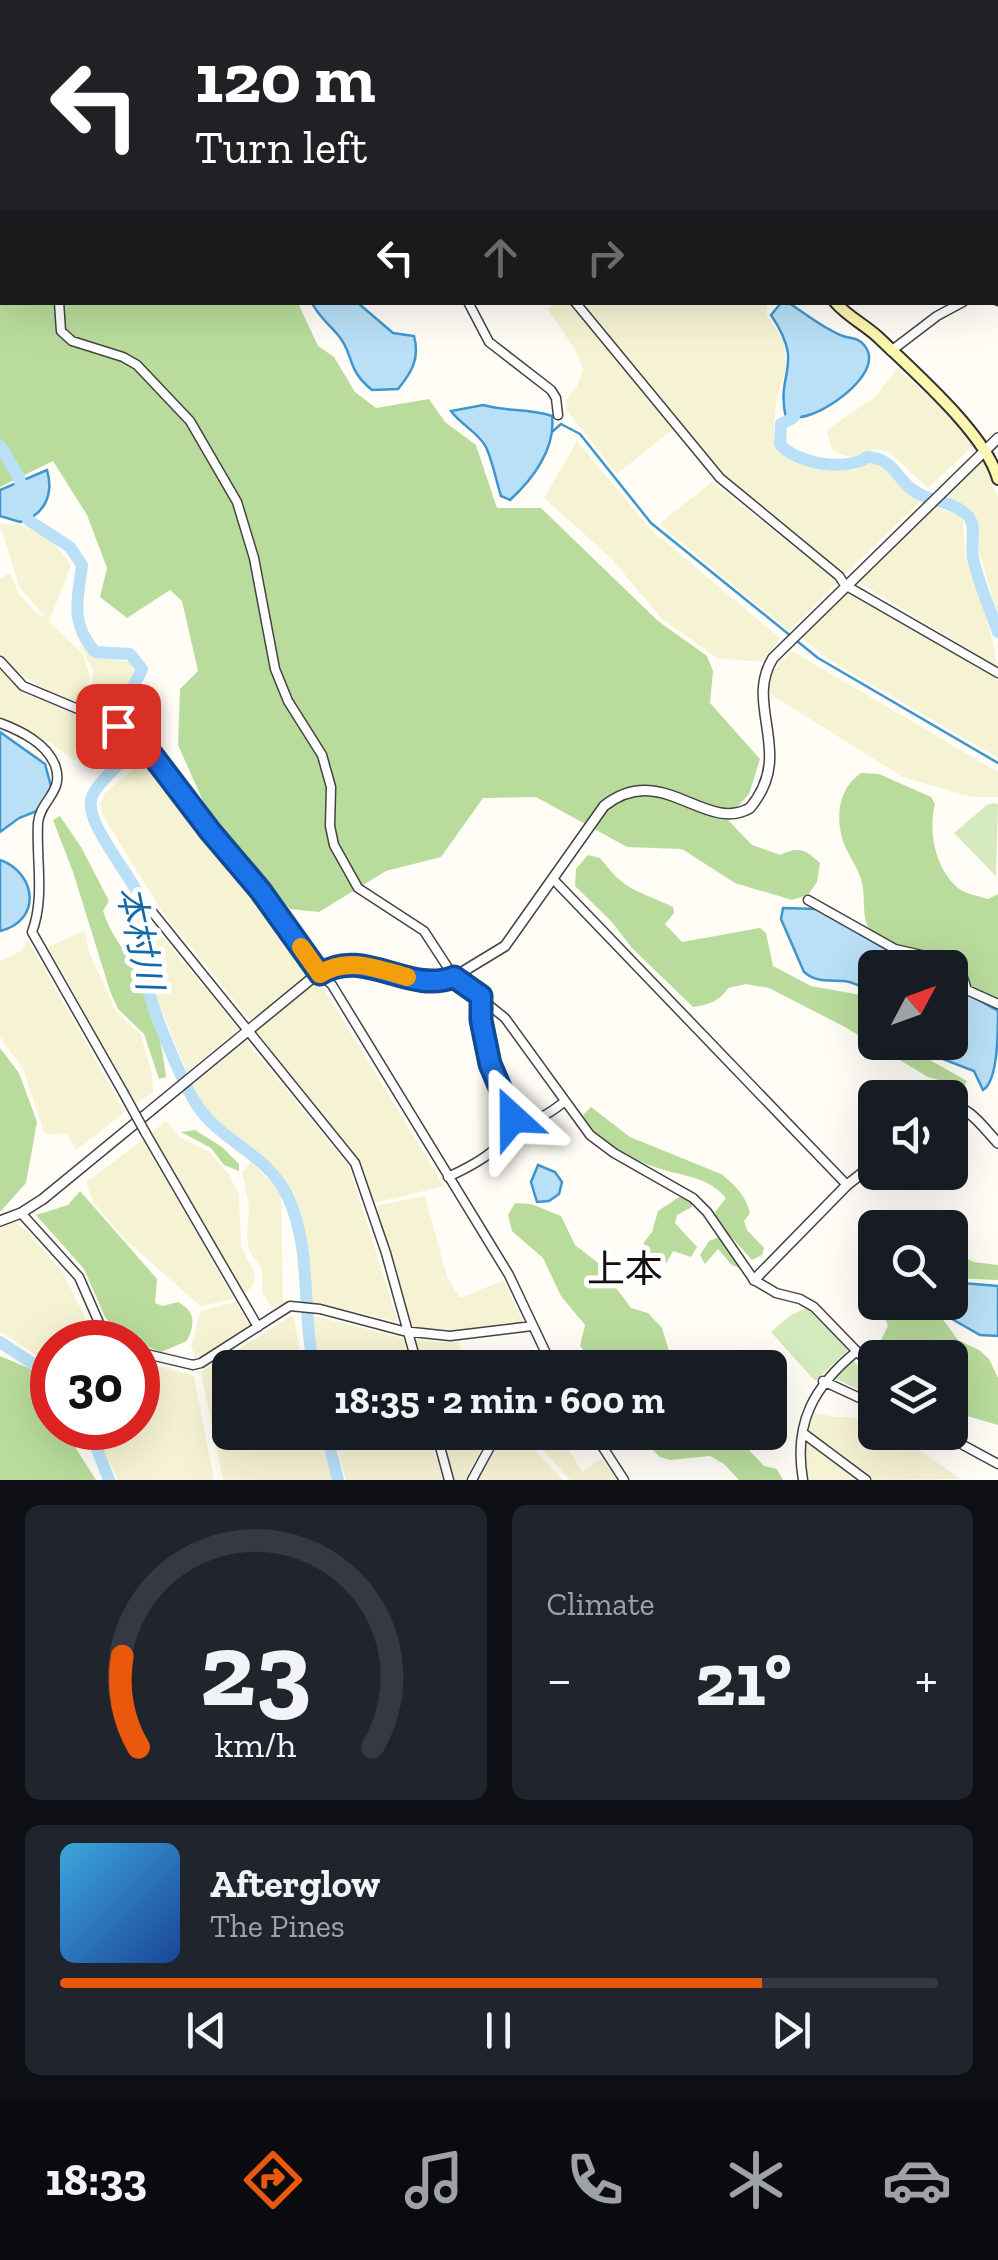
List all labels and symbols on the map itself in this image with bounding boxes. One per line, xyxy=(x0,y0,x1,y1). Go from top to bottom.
pin xyxy=(76,684,161,769)
water label: 本村川 xyxy=(109,882,172,998)
north arrow xyxy=(858,950,968,1060)
position arrow xyxy=(461,1066,565,1170)
district label: 上本 xyxy=(587,1246,663,1292)
speed limit sign: 30 xyxy=(30,1320,160,1450)

